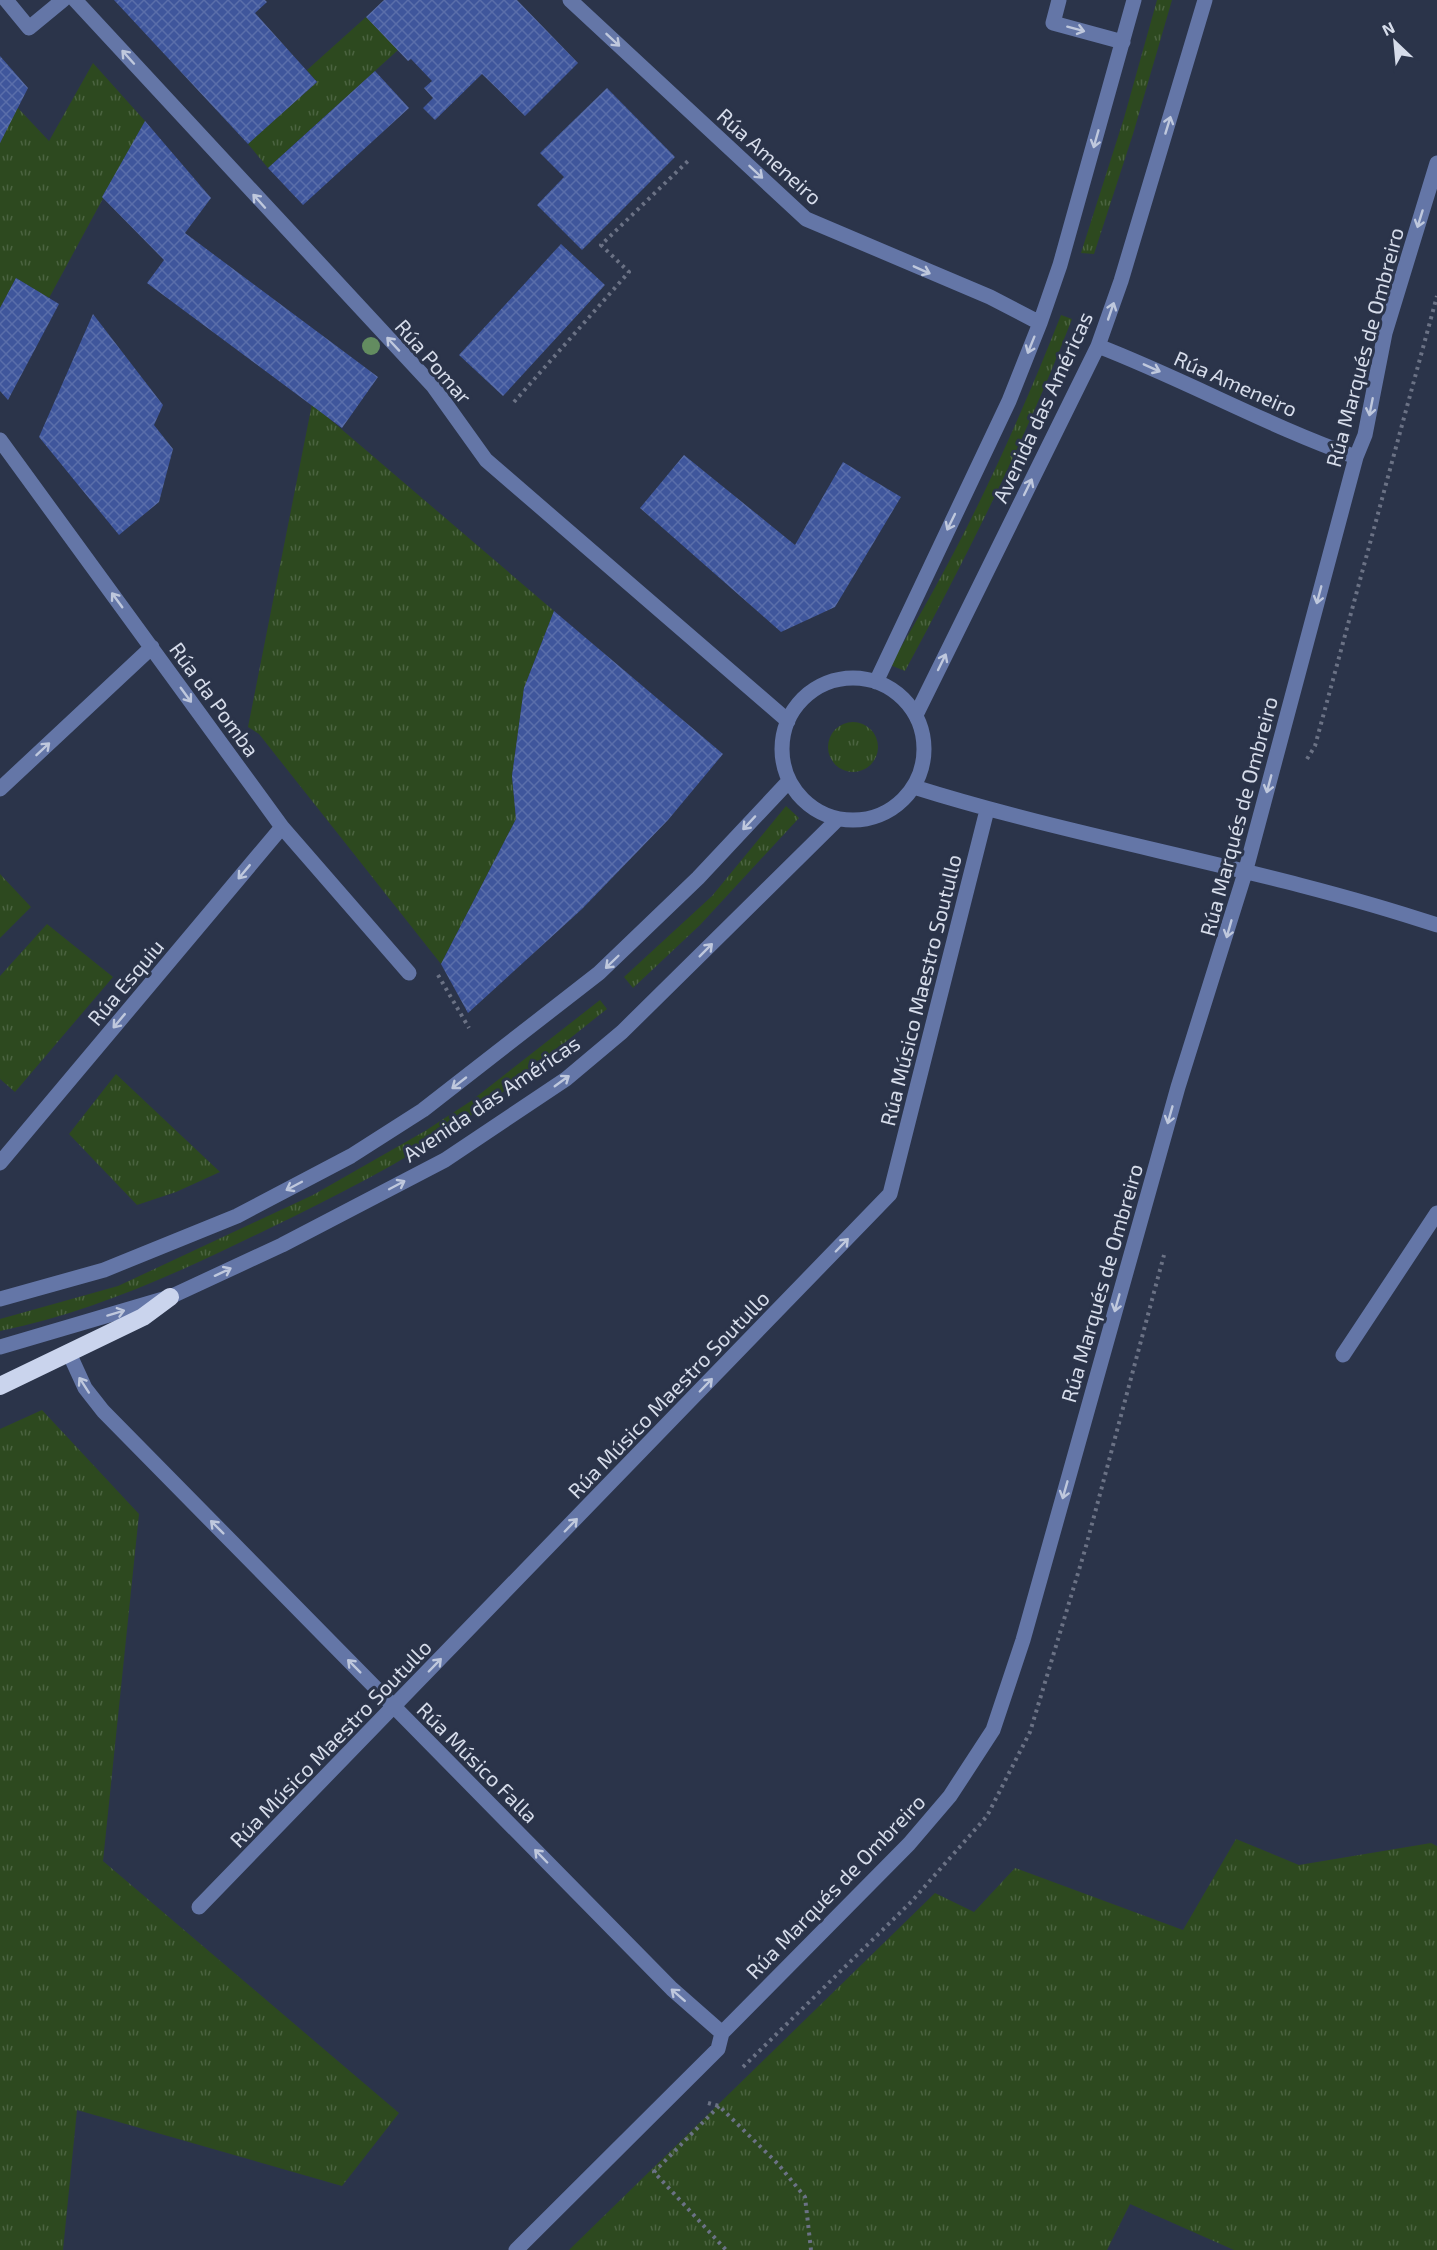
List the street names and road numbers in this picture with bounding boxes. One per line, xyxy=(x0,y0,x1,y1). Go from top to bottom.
street label: Rúa Ameneiro xyxy=(713,102,827,210)
street label: Rúa Marqués de Ombreiro xyxy=(1320,224,1408,470)
street label: Avenida das Américas xyxy=(987,308,1097,506)
street label: Rúa Pomar xyxy=(391,314,478,409)
street label: Rúa Ameneiro xyxy=(1171,345,1301,421)
street label: Rúa da Pomba xyxy=(165,637,265,761)
street label: Rúa Marqués de Ombreiro xyxy=(1194,693,1282,939)
street label: Rúa Músico Maestro Soutullo xyxy=(874,852,966,1128)
street label: Rúa Esquiu xyxy=(82,934,168,1030)
street label: Avenida das Américas xyxy=(398,1030,584,1166)
street label: Rúa Marqués de Ombreiro xyxy=(1055,1161,1147,1405)
street label: Rúa Músico Maestro Soutullo xyxy=(562,1285,774,1503)
street label: Rúa Músico Maestro Soutullo xyxy=(224,1634,436,1852)
street label: Rúa Músico Falla xyxy=(412,1696,544,1828)
street label: Rúa Marqués de Ombreiro xyxy=(740,1788,930,1984)

